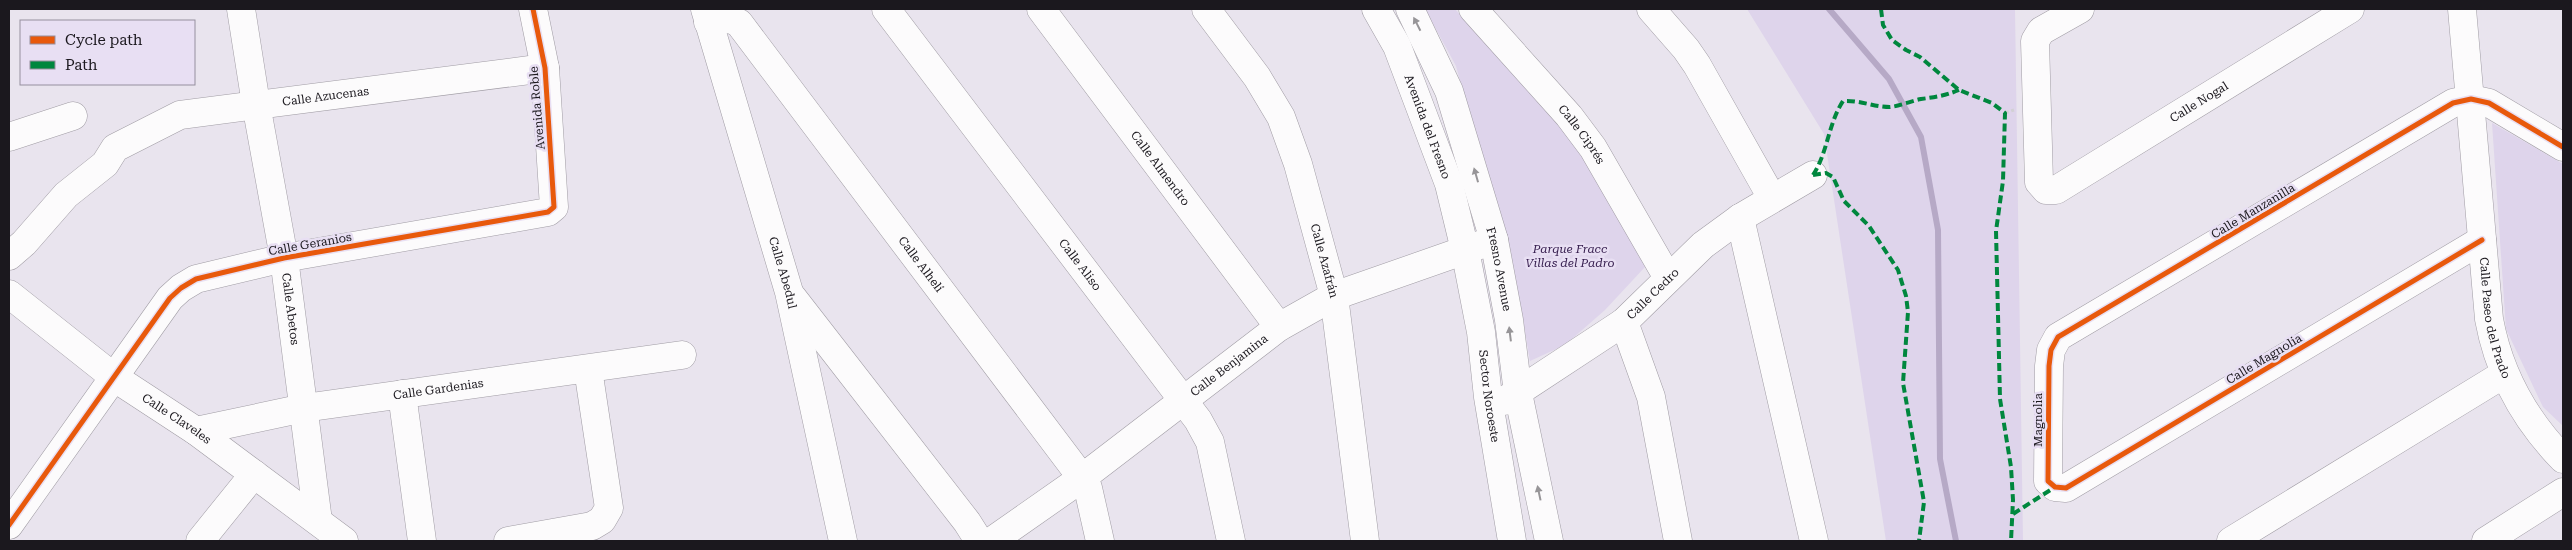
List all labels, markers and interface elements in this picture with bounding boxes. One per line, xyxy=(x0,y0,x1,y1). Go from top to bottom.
one-way arrow xyxy=(1413,17,1421,31)
legend xyxy=(20,20,195,85)
text: Cycle path xyxy=(65,31,143,49)
text: Path xyxy=(65,56,98,74)
street label: Avenida Roble xyxy=(526,65,548,150)
street label: Avenida del Fresno xyxy=(1401,73,1454,181)
street label: Calle Nogal xyxy=(2167,79,2231,125)
street label: Calle Azucenas xyxy=(281,84,370,109)
street label: Calle Ciprés xyxy=(1555,102,1608,167)
street label: Calle Almendro xyxy=(1128,128,1193,208)
one-way arrow xyxy=(1471,168,1479,183)
street label: Calle Manzanilla xyxy=(2209,180,2298,242)
street label: Calle Azafrán xyxy=(1308,222,1341,300)
street label: Fresno Avenue xyxy=(1483,225,1514,313)
street label: Calle Geranios xyxy=(267,230,353,258)
street label: Calle Alhelí xyxy=(895,234,946,295)
street label: Calle Abedul xyxy=(766,235,799,310)
street label: Calle Aliso xyxy=(1056,236,1104,293)
park label: Parque Fracc Villas del Padro xyxy=(1526,242,1614,270)
street label: Calle Paseo del Prado xyxy=(2477,257,2513,381)
street label: Calle Cedro xyxy=(1624,265,1682,322)
street label: Calle Abetos xyxy=(279,272,302,346)
one-way arrow xyxy=(1506,325,1514,341)
street label: Calle Benjamina xyxy=(1187,331,1271,399)
street label: Calle Magnolia xyxy=(2224,331,2305,387)
street label: Sector Noroeste xyxy=(1476,349,1502,444)
street label: Calle Gardenias xyxy=(392,376,485,402)
street label: Calle Claveles xyxy=(139,391,214,447)
street label: Magnolia xyxy=(2031,393,2045,447)
one-way arrow xyxy=(1535,486,1543,501)

